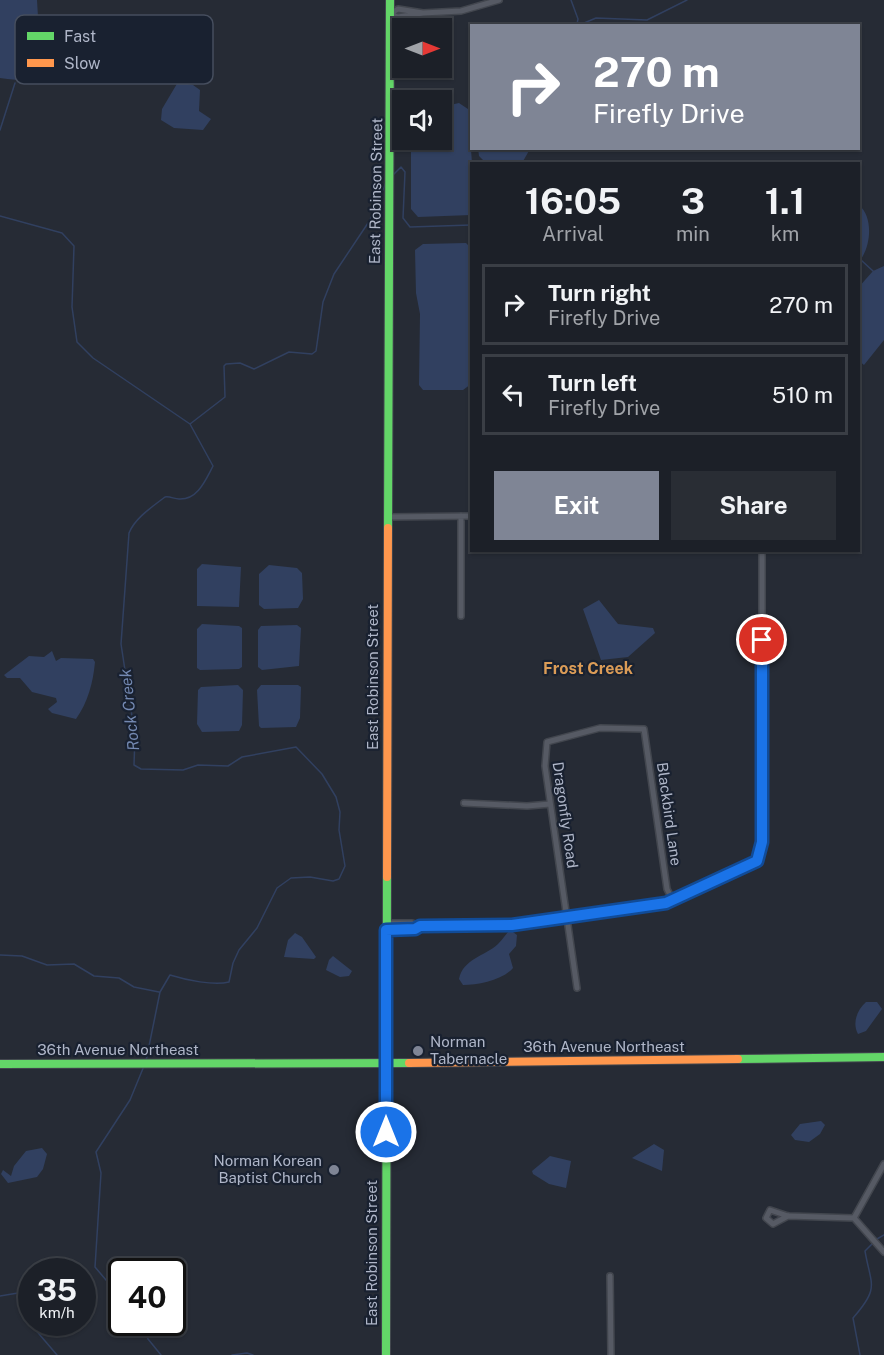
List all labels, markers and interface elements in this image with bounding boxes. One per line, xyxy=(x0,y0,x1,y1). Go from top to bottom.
legend xyxy=(15,15,213,84)
north arrow xyxy=(392,18,452,78)
map controls xyxy=(392,18,452,150)
text: Fast xyxy=(64,27,96,46)
text: 270 m xyxy=(593,47,720,96)
icon: right xyxy=(494,48,572,126)
text: Slow xyxy=(64,54,101,73)
button: sound xyxy=(392,90,452,150)
text: Firefly Drive xyxy=(593,97,745,129)
street label: East Robinson Street xyxy=(366,118,385,264)
text: 16:05 xyxy=(525,180,621,222)
text: 3 xyxy=(681,180,705,222)
text: 1.1 xyxy=(765,180,805,222)
text: Arrival xyxy=(542,222,604,246)
text: min xyxy=(676,222,710,246)
text: km xyxy=(771,222,799,246)
text: Turn right xyxy=(548,280,651,306)
icon: right xyxy=(497,288,530,321)
text: 270 m xyxy=(769,292,833,318)
text: Firefly Drive xyxy=(548,306,660,330)
text: Turn left xyxy=(548,370,637,396)
icon: left xyxy=(497,378,530,411)
text: 510 m xyxy=(772,382,833,408)
text: Firefly Drive xyxy=(548,396,660,420)
button: Exit xyxy=(494,471,659,540)
button: Share xyxy=(671,471,836,540)
street label: East Robinson Street xyxy=(364,604,381,750)
pin xyxy=(736,614,787,665)
icon: arrive xyxy=(745,623,778,656)
district label: Frost Creek xyxy=(543,659,633,678)
water label: Rock Creek xyxy=(116,668,143,752)
street label: Dragonfly Road xyxy=(550,761,581,869)
street label: Blackbird Lane xyxy=(654,761,685,867)
place label: Norman Tabernacle xyxy=(430,1033,507,1067)
street label: 36th Avenue Northeast xyxy=(523,1038,685,1055)
street label: 36th Avenue Northeast xyxy=(37,1041,199,1058)
marker: Norman Tabernacle xyxy=(411,1044,425,1058)
position arrow xyxy=(354,1100,418,1164)
place label: Norman Korean Baptist Church xyxy=(214,1152,322,1186)
marker: Norman Korean Baptist Church xyxy=(327,1163,341,1177)
street label: East Robinson Street xyxy=(363,1180,380,1326)
speed limit sign: 40 xyxy=(108,1258,186,1336)
text: 35 xyxy=(37,1272,77,1308)
text: km/h xyxy=(39,1304,75,1321)

